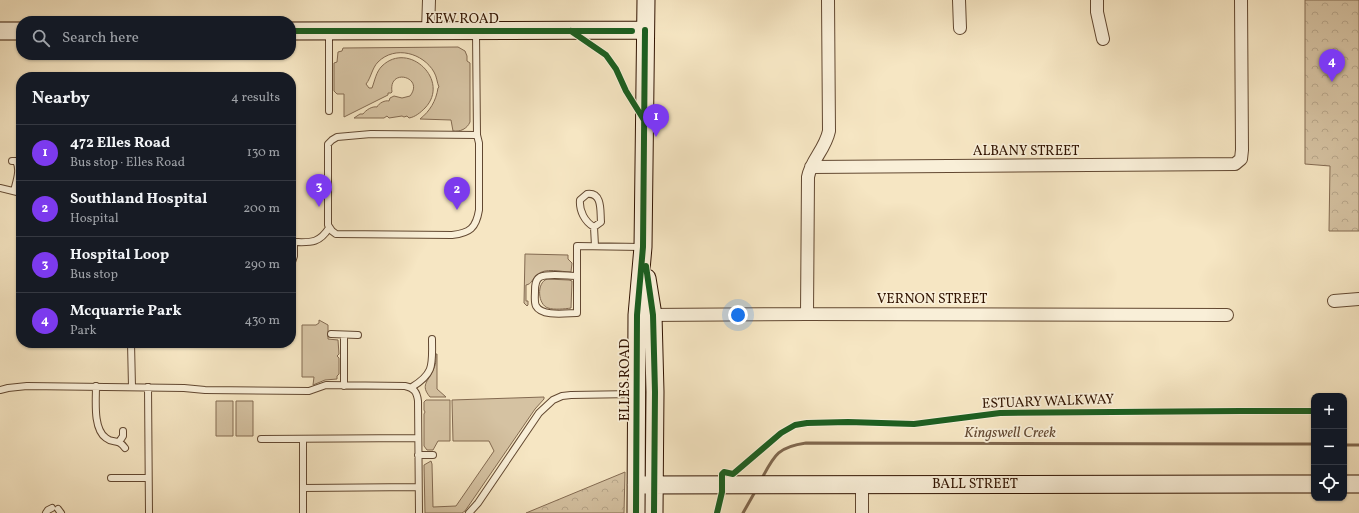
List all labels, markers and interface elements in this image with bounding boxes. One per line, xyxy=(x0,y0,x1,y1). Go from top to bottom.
street label: KEW ROAD xyxy=(425,10,499,29)
search box xyxy=(16,16,296,60)
icon: search xyxy=(30,27,52,49)
text: Search here xyxy=(62,28,139,49)
pin: 4 xyxy=(1319,49,1345,82)
text: Nearby xyxy=(32,87,90,110)
text: 4 results xyxy=(231,89,280,107)
pin: 1 xyxy=(643,104,669,137)
text: 472 Elles Road xyxy=(70,133,170,154)
street label: ALBANY STREET xyxy=(973,142,1079,161)
text: 1 xyxy=(42,144,48,162)
text: 130 m xyxy=(247,144,280,162)
text: Bus stop · Elles Road xyxy=(70,154,185,172)
pin: 3 xyxy=(306,174,332,207)
pin: 2 xyxy=(444,177,470,210)
text: Southland Hospital xyxy=(70,189,207,210)
text: 2 xyxy=(42,200,48,218)
text: 200 m xyxy=(243,200,280,218)
text: Hospital xyxy=(70,210,119,228)
text: Hospital Loop xyxy=(70,245,169,266)
text: 3 xyxy=(42,256,48,274)
text: 290 m xyxy=(244,256,280,274)
text: Bus stop xyxy=(70,266,118,284)
street label: VERNON STREET xyxy=(877,290,987,309)
text: Mcquarrie Park xyxy=(70,301,182,322)
your location xyxy=(728,305,748,325)
text: 4 xyxy=(41,312,49,330)
text: 430 m xyxy=(244,312,280,330)
text: Park xyxy=(70,322,97,340)
street label: ELLES ROAD xyxy=(616,339,635,421)
street label: ESTUARY WALKWAY xyxy=(982,390,1115,414)
map controls xyxy=(1311,393,1347,501)
button: + xyxy=(1311,393,1347,429)
water label: Kingswell Creek xyxy=(964,423,1056,444)
button: − xyxy=(1311,429,1347,465)
button: locate xyxy=(1311,465,1347,501)
street label: BALL STREET xyxy=(932,475,1018,494)

